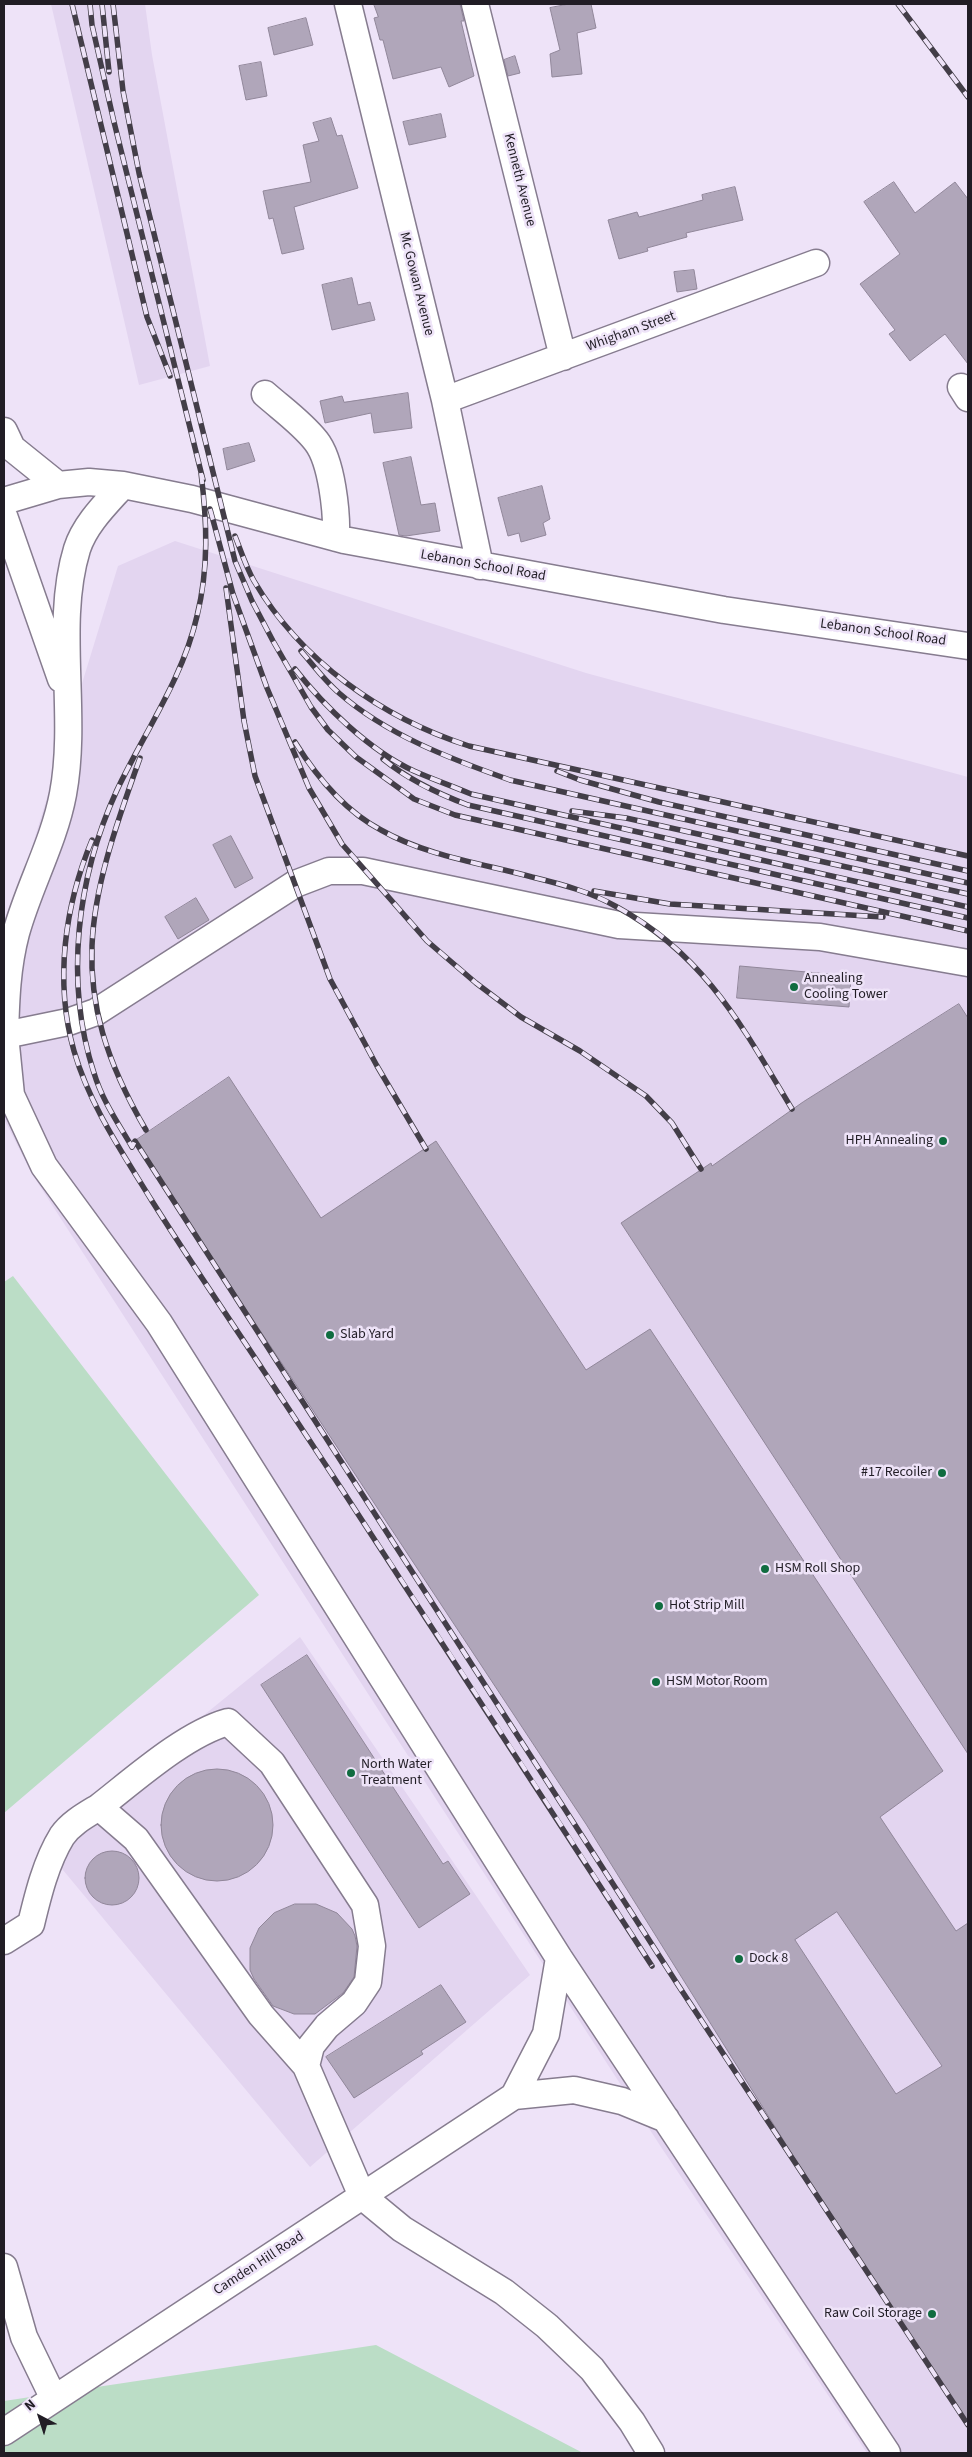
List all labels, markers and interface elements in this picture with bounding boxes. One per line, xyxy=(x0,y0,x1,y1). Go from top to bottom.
street label: Kenneth Avenue xyxy=(499,132,539,228)
street label: Mc Gowan Avenue xyxy=(395,230,437,338)
street label: Whigham Street xyxy=(584,308,678,356)
street label: Lebanon School Road xyxy=(419,547,547,585)
street label: Lebanon School Road xyxy=(819,616,947,650)
place label: Annealing Cooling Tower xyxy=(804,971,888,1004)
marker: Annealing Cooling Tower xyxy=(788,981,800,993)
place label: HPH Annealing xyxy=(846,1133,933,1149)
marker: HPH Annealing xyxy=(937,1135,949,1147)
place label: Slab Yard xyxy=(340,1327,394,1343)
marker: Slab Yard xyxy=(324,1329,336,1341)
place label: #17 Recoiler xyxy=(861,1465,932,1481)
marker: #17 Recoiler xyxy=(936,1467,948,1479)
place label: HSM Roll Shop xyxy=(775,1561,860,1577)
marker: HSM Roll Shop xyxy=(759,1563,771,1575)
place label: Hot Strip Mill xyxy=(669,1598,745,1614)
marker: Hot Strip Mill xyxy=(653,1600,665,1612)
place label: HSM Motor Room xyxy=(666,1674,767,1690)
marker: HSM Motor Room xyxy=(650,1676,662,1688)
place label: North Water Treatment xyxy=(361,1757,432,1790)
marker: North Water Treatment xyxy=(345,1767,357,1779)
place label: Dock 8 xyxy=(749,1951,788,1967)
marker: Dock 8 xyxy=(733,1953,745,1965)
street label: Camden Hill Road xyxy=(211,2229,307,2299)
place label: Raw Coil Storage xyxy=(824,2306,922,2322)
marker: Raw Coil Storage xyxy=(926,2308,938,2320)
north arrow xyxy=(15,2392,65,2442)
text: N xyxy=(20,2395,40,2416)

